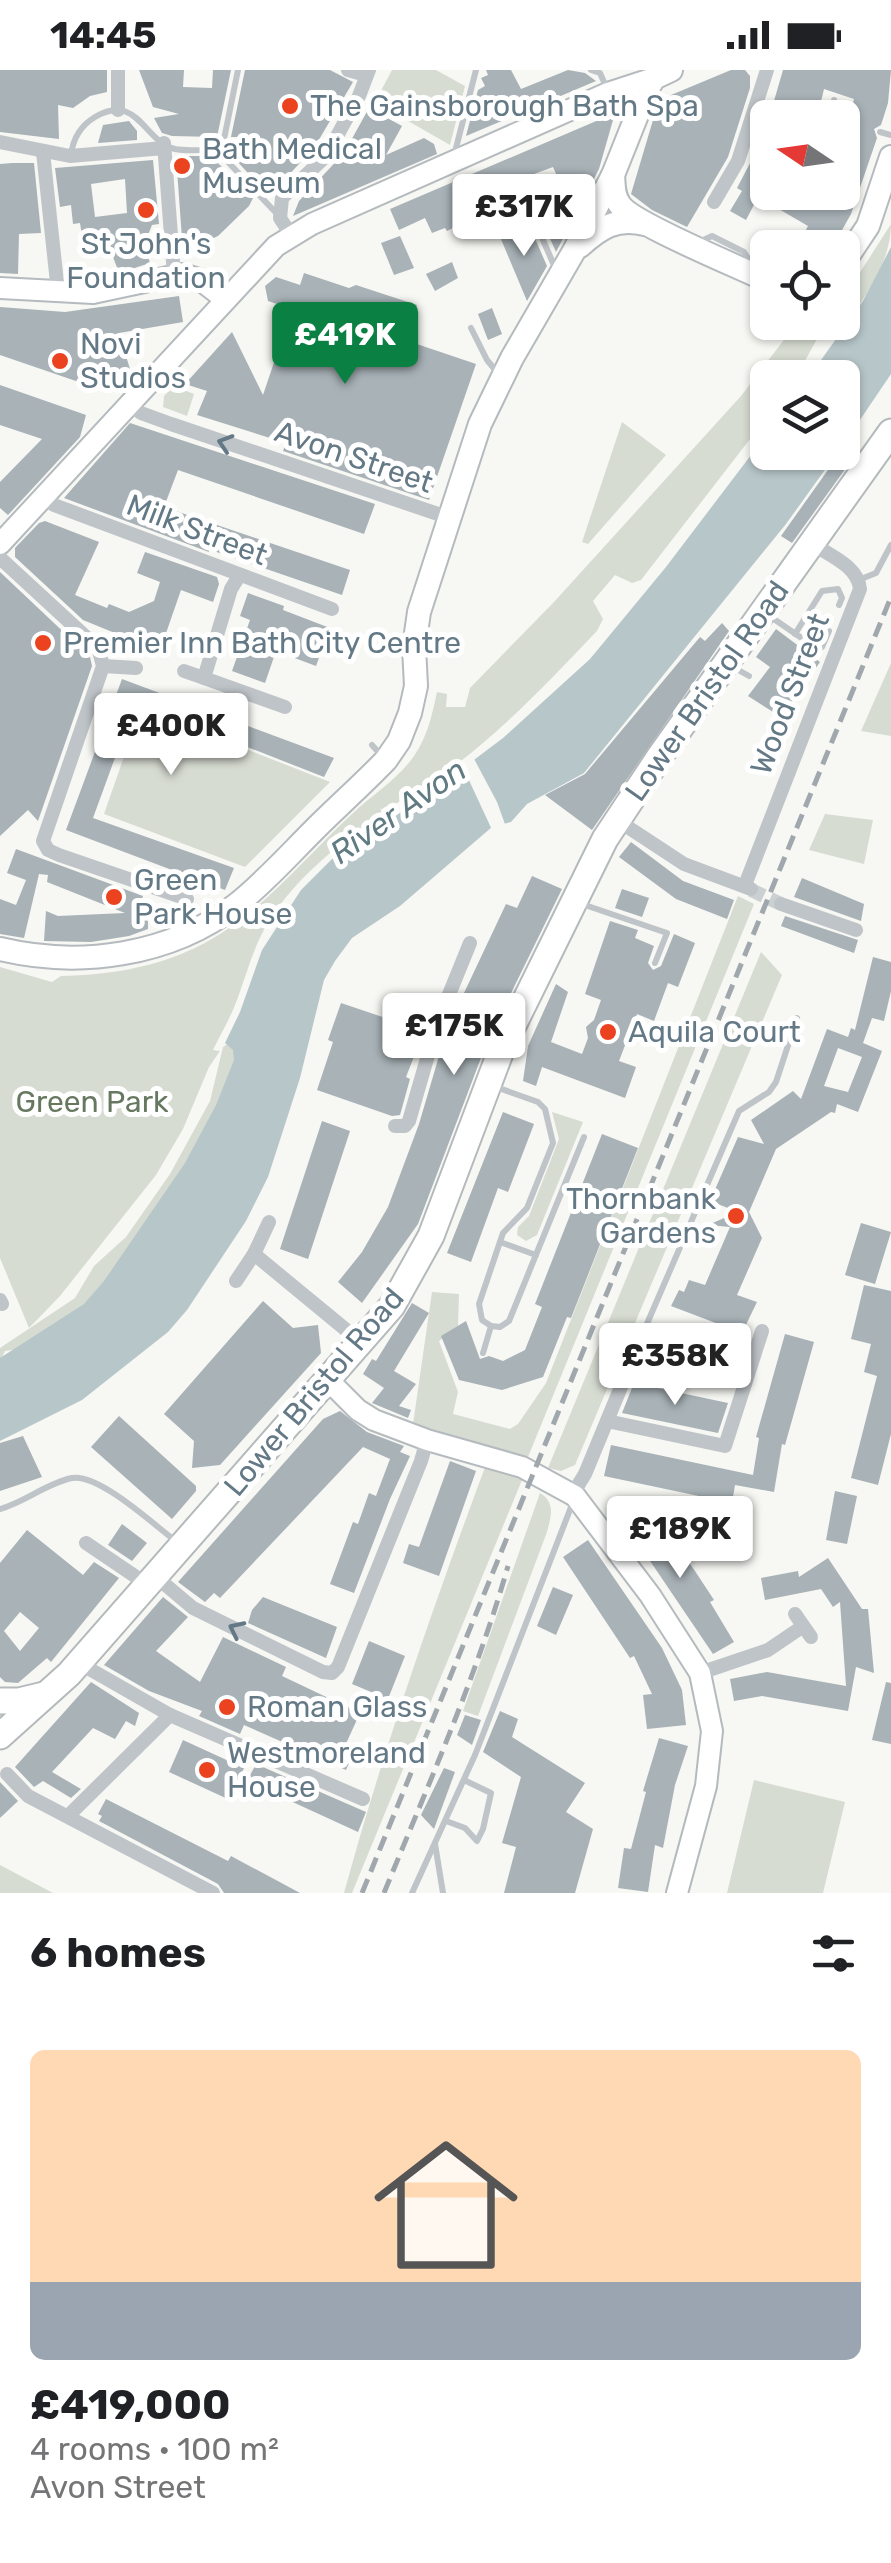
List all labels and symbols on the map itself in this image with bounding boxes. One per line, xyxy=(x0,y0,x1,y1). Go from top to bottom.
place label: The Gainsborough Bath Spa xyxy=(310,88,699,124)
marker: The Gainsborough Bath Spa xyxy=(279,95,301,117)
north arrow xyxy=(750,100,860,210)
place label: Bath Medical Museum xyxy=(202,131,382,201)
marker: Bath Medical Museum xyxy=(171,155,193,177)
pin: £317K xyxy=(454,174,594,259)
marker: St John's Foundation xyxy=(135,199,157,221)
place label: St John's Foundation xyxy=(66,226,226,296)
pin: £419K xyxy=(275,302,415,387)
place label: Novi Studios xyxy=(80,326,186,396)
marker: Novi Studios xyxy=(49,350,71,372)
street label: Avon Street xyxy=(270,413,438,501)
one-way arrow xyxy=(217,434,234,454)
street label: Milk Street xyxy=(122,487,273,573)
street label: Lower Bristol Road xyxy=(618,574,796,808)
street label: Wood Street xyxy=(743,608,837,780)
place label: Premier Inn Bath City Centre xyxy=(63,625,461,661)
marker: Premier Inn Bath City Centre xyxy=(32,632,54,654)
pin: £400K xyxy=(101,693,241,778)
water label: River Avon xyxy=(323,750,473,872)
place label: Green Park House xyxy=(134,862,292,932)
marker: Green Park House xyxy=(103,886,125,908)
pin: £175K xyxy=(384,993,524,1078)
place label: Aquila Court xyxy=(628,1014,801,1050)
marker: Aquila Court xyxy=(597,1021,619,1043)
park label: Green Park xyxy=(15,1084,169,1120)
place label: Thornbank Gardens xyxy=(566,1181,717,1251)
marker: Thornbank Gardens xyxy=(725,1205,747,1227)
street label: Lower Bristol Road xyxy=(216,1281,412,1503)
pin: £358K xyxy=(605,1323,745,1408)
pin: £189K xyxy=(610,1496,750,1581)
one-way arrow xyxy=(228,1622,246,1642)
place label: Roman Glass xyxy=(247,1689,427,1725)
marker: Roman Glass xyxy=(216,1696,238,1718)
place label: Westmoreland House xyxy=(227,1735,426,1805)
marker: Westmoreland House xyxy=(196,1759,218,1781)

